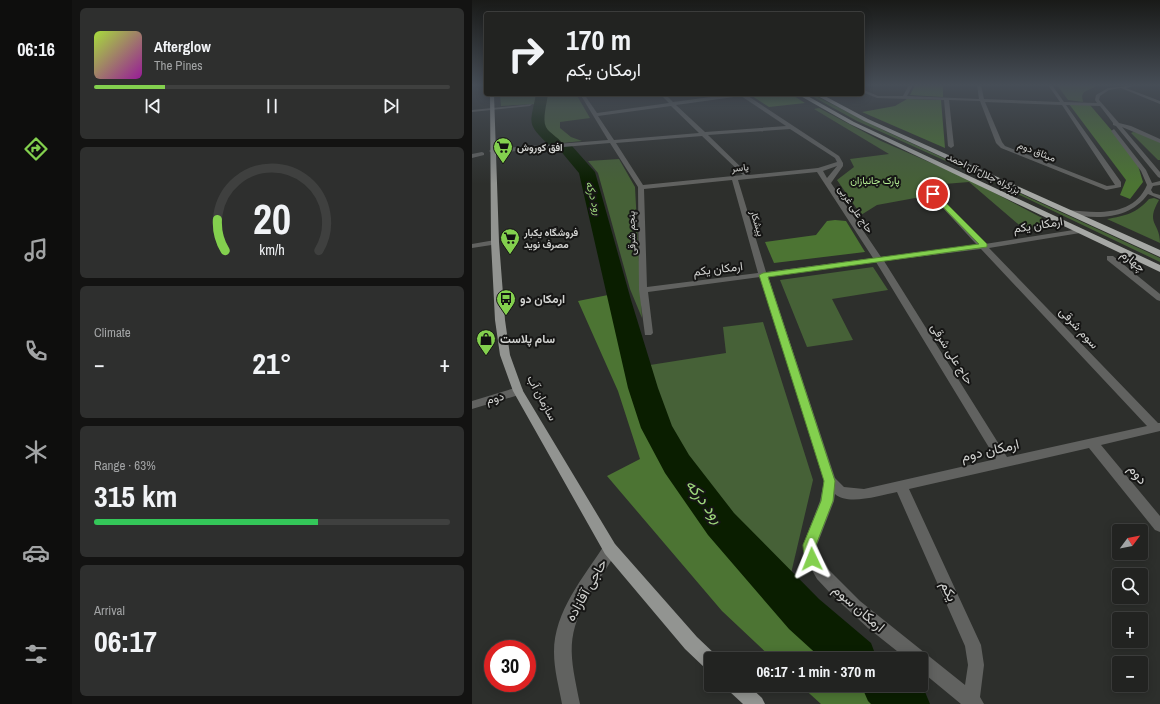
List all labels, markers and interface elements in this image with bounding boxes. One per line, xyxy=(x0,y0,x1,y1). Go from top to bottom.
text: 170 m xyxy=(566,21,631,59)
icon: right xyxy=(500,28,552,80)
text: Afterglow xyxy=(154,36,211,57)
text: 06:16 xyxy=(17,37,55,62)
text: The Pines xyxy=(154,57,203,74)
text: ارمکان یکم xyxy=(566,57,641,82)
icon: previous xyxy=(142,95,164,117)
icon: pause xyxy=(261,95,283,117)
icon: next xyxy=(380,95,402,117)
icon: directions xyxy=(22,135,50,163)
supermarket icon: افق کوروش xyxy=(492,136,514,164)
street label: میثاق دوم xyxy=(1016,138,1058,165)
place label: افق کوروش xyxy=(517,141,563,154)
street label: بزرگراه جلال آل احمد xyxy=(945,150,1022,197)
street label: یاسر xyxy=(730,160,749,175)
park label: پارک جانبازان xyxy=(850,174,900,188)
pin xyxy=(916,177,950,211)
water label: رود درکه xyxy=(583,179,605,217)
street label: حاج علی غربی xyxy=(835,183,876,236)
icon: arrive xyxy=(922,183,944,205)
text: 20 xyxy=(253,191,291,247)
street label: پیشکار xyxy=(746,208,768,238)
street label: پنجم شرقی xyxy=(625,211,639,255)
street label: ارمکان یکم xyxy=(1012,213,1064,237)
place label: فروشگاه یکبار مصرف نوید xyxy=(523,226,579,251)
supermarket icon: فروشگاه یکبار مصرف نوید xyxy=(499,227,521,255)
icon: music xyxy=(22,236,50,264)
text: km/h xyxy=(259,239,285,258)
street label: چهارم xyxy=(1117,246,1149,276)
street label: ارمکان یکم xyxy=(692,258,744,280)
bus stop icon: ارمکان دو xyxy=(495,288,517,316)
place label: ارمکان دو xyxy=(520,291,565,307)
street label: سوم شرقی xyxy=(1056,304,1102,352)
street label: حاج علی شرقی xyxy=(926,320,977,388)
text: Climate xyxy=(94,324,131,341)
shop icon: سام پلاست xyxy=(475,328,497,356)
place label: سام پلاست xyxy=(500,331,555,347)
icon: phone xyxy=(22,337,50,365)
text: 21° xyxy=(252,343,292,383)
text: − xyxy=(94,349,105,379)
text: + xyxy=(439,349,450,379)
street label: سازمان آب xyxy=(523,372,561,424)
street label: دوم xyxy=(484,388,506,408)
street label: ارمکان دوم xyxy=(959,435,1021,465)
icon: climate xyxy=(22,438,50,466)
text: Range · 63% xyxy=(94,457,156,474)
street label: دوم xyxy=(1124,460,1152,488)
water label: رود درکه xyxy=(681,474,729,528)
text: 315 km xyxy=(94,476,177,516)
north arrow xyxy=(1112,524,1148,560)
map controls xyxy=(1112,524,1148,692)
position arrow xyxy=(791,538,833,580)
icon: car xyxy=(22,539,50,567)
street label: حاجی آقازاده xyxy=(561,556,611,624)
button: search xyxy=(1112,568,1148,604)
street label: یکم xyxy=(937,578,961,604)
street label: ارمکان سوم xyxy=(829,580,889,636)
text: Arrival xyxy=(94,602,125,619)
button: + xyxy=(1112,612,1148,648)
text: 06:17 xyxy=(94,621,157,661)
icon: filters xyxy=(22,640,50,668)
speed limit sign: 30 xyxy=(484,640,536,692)
button: − xyxy=(1112,656,1148,692)
text: 06:17 · 1 min · 370 m xyxy=(757,661,875,682)

